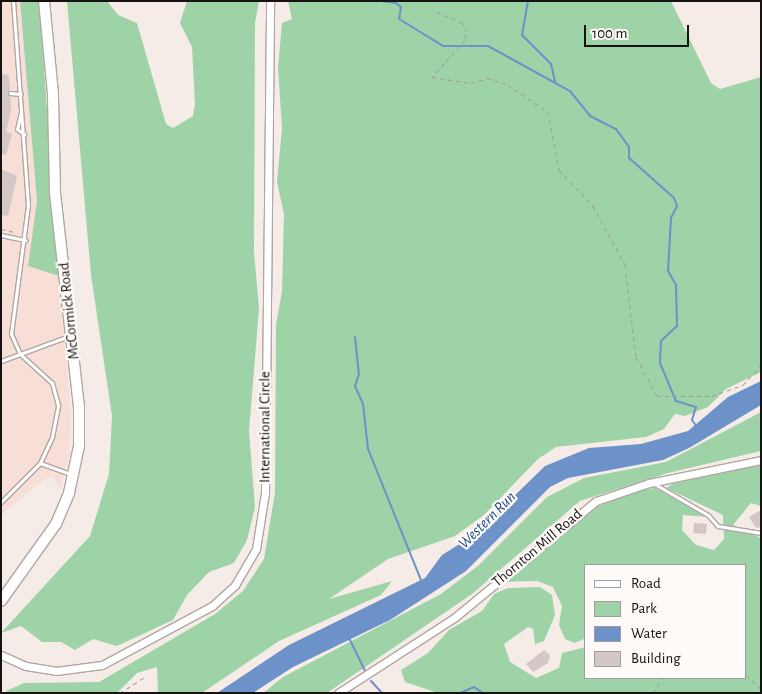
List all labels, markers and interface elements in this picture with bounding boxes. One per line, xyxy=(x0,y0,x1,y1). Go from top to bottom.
scale bar xyxy=(587,15,692,47)
text: 100 m xyxy=(592,26,627,41)
street label: McCormick Road xyxy=(55,262,83,360)
street label: International Circle xyxy=(256,371,274,483)
water label: Western Run xyxy=(454,487,520,553)
street label: Thornton Mill Road xyxy=(488,505,586,591)
legend xyxy=(584,564,747,679)
text: Road xyxy=(631,576,661,591)
text: Park xyxy=(631,601,657,616)
text: Water xyxy=(631,626,667,641)
text: Building xyxy=(631,651,681,666)

